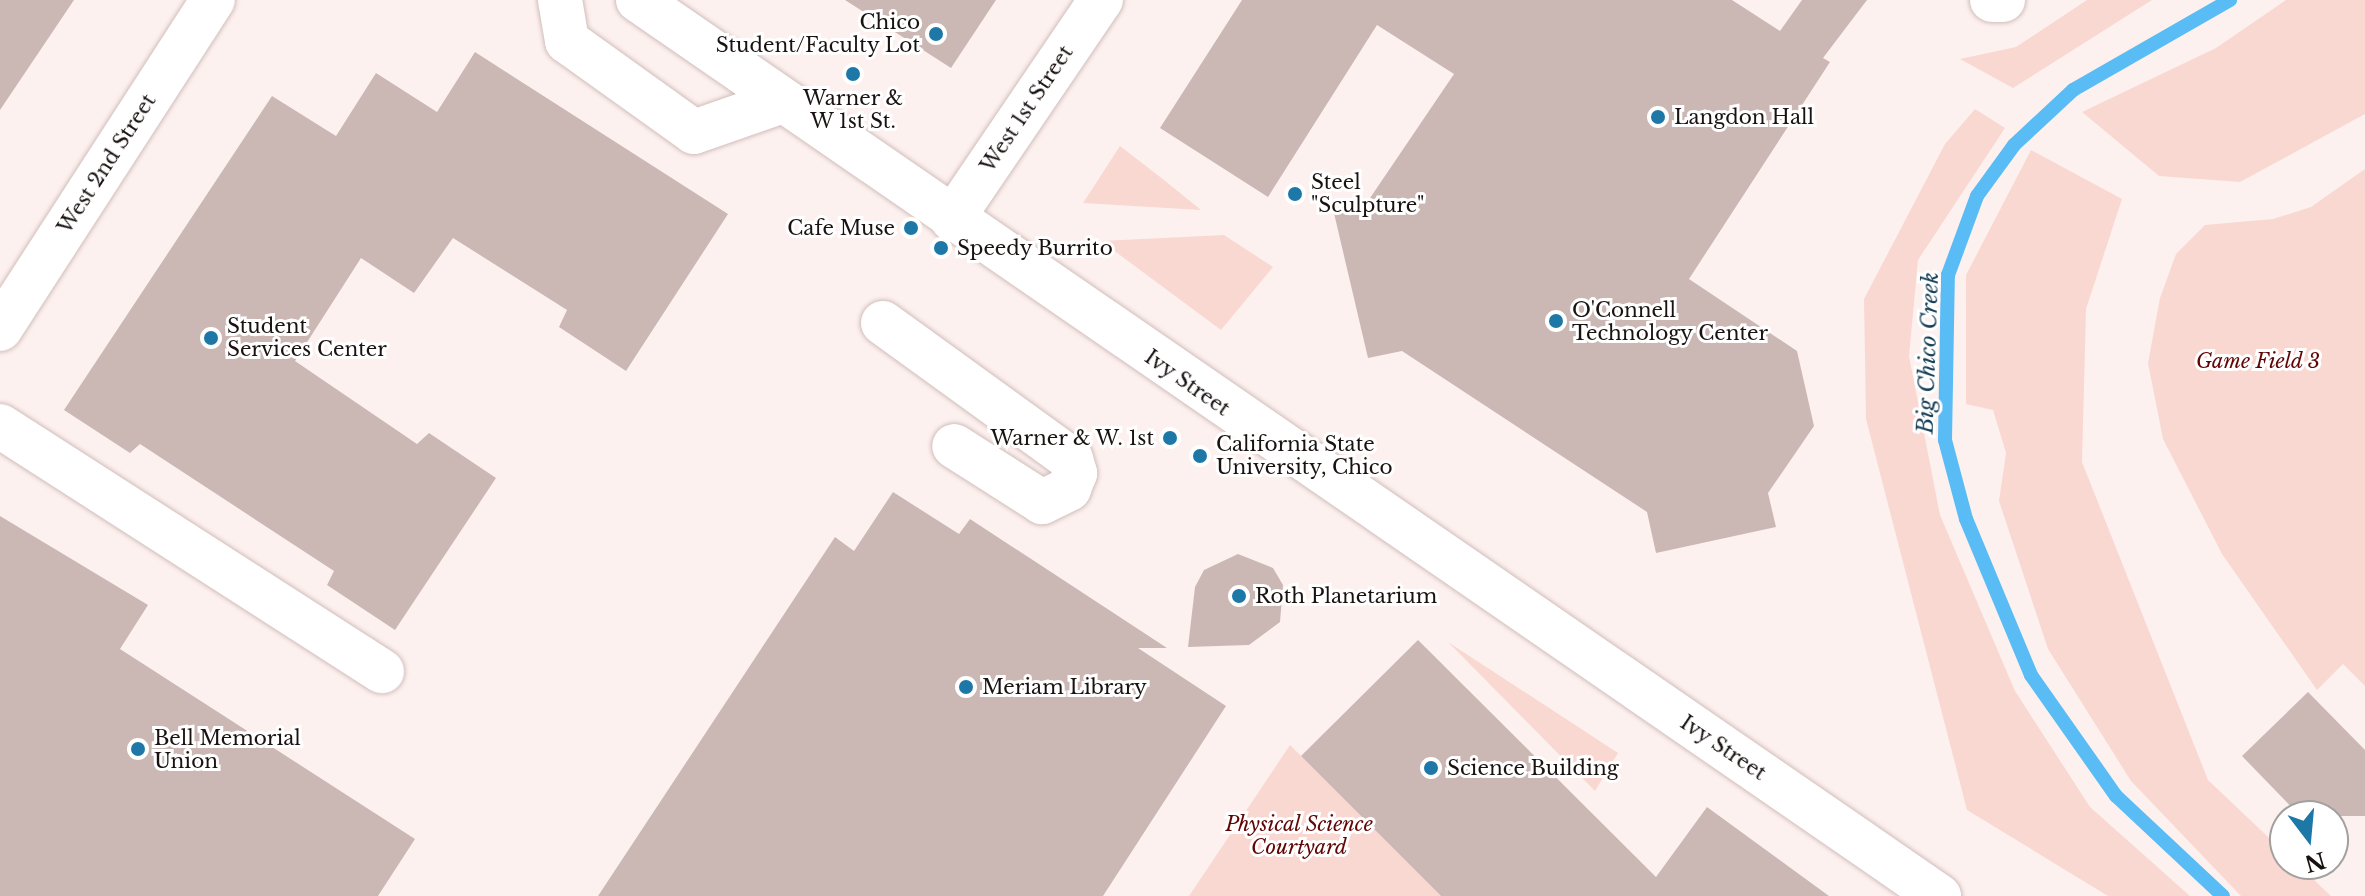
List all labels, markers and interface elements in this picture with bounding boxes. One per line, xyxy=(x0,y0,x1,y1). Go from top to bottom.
place label: Chico Student/Faculty Lot xyxy=(715,10,920,57)
marker: Chico Student/Faculty Lot xyxy=(927,25,945,43)
street label: West 1st Street xyxy=(976,41,1078,177)
marker: Warner & W 1st St. xyxy=(844,65,862,83)
place label: Warner & W 1st St. xyxy=(803,86,903,133)
street label: West 2nd Street xyxy=(53,90,161,238)
place label: Langdon Hall xyxy=(1674,105,1814,129)
marker: Langdon Hall xyxy=(1649,108,1667,126)
place label: Steel "Sculpture" xyxy=(1311,170,1424,217)
marker: Steel "Sculpture" xyxy=(1286,185,1304,203)
place label: Cafe Muse xyxy=(787,216,895,240)
marker: Cafe Muse xyxy=(902,219,920,237)
place label: Speedy Burrito xyxy=(957,236,1113,260)
marker: Speedy Burrito xyxy=(932,239,950,257)
water label: Big Chico Creek xyxy=(1912,272,1944,434)
place label: O'Connell Technology Center xyxy=(1572,298,1769,345)
marker: O'Connell Technology Center xyxy=(1547,312,1565,330)
place label: Student Services Center xyxy=(227,314,387,361)
marker: Student Services Center xyxy=(202,329,220,347)
street label: Ivy Street xyxy=(1140,345,1234,421)
park label: Game Field 3 xyxy=(2196,349,2320,373)
place label: Warner & W. 1st xyxy=(989,426,1154,450)
marker: Warner & W. 1st xyxy=(1161,429,1179,447)
place label: California State University, Chico xyxy=(1216,432,1393,479)
marker: California State University, Chico xyxy=(1191,447,1209,465)
place label: Roth Planetarium xyxy=(1255,584,1437,608)
marker: Roth Planetarium xyxy=(1230,587,1248,605)
place label: Meriam Library xyxy=(982,675,1147,699)
marker: Meriam Library xyxy=(957,678,975,696)
street label: Ivy Street xyxy=(1675,710,1771,786)
place label: Bell Memorial Union xyxy=(154,726,301,773)
marker: Bell Memorial Union xyxy=(129,740,147,758)
place label: Science Building xyxy=(1447,756,1619,780)
marker: Science Building xyxy=(1422,759,1440,777)
north arrow xyxy=(2269,800,2349,880)
park label: Physical Science Courtyard xyxy=(1225,813,1373,860)
text: N xyxy=(2302,846,2329,877)

